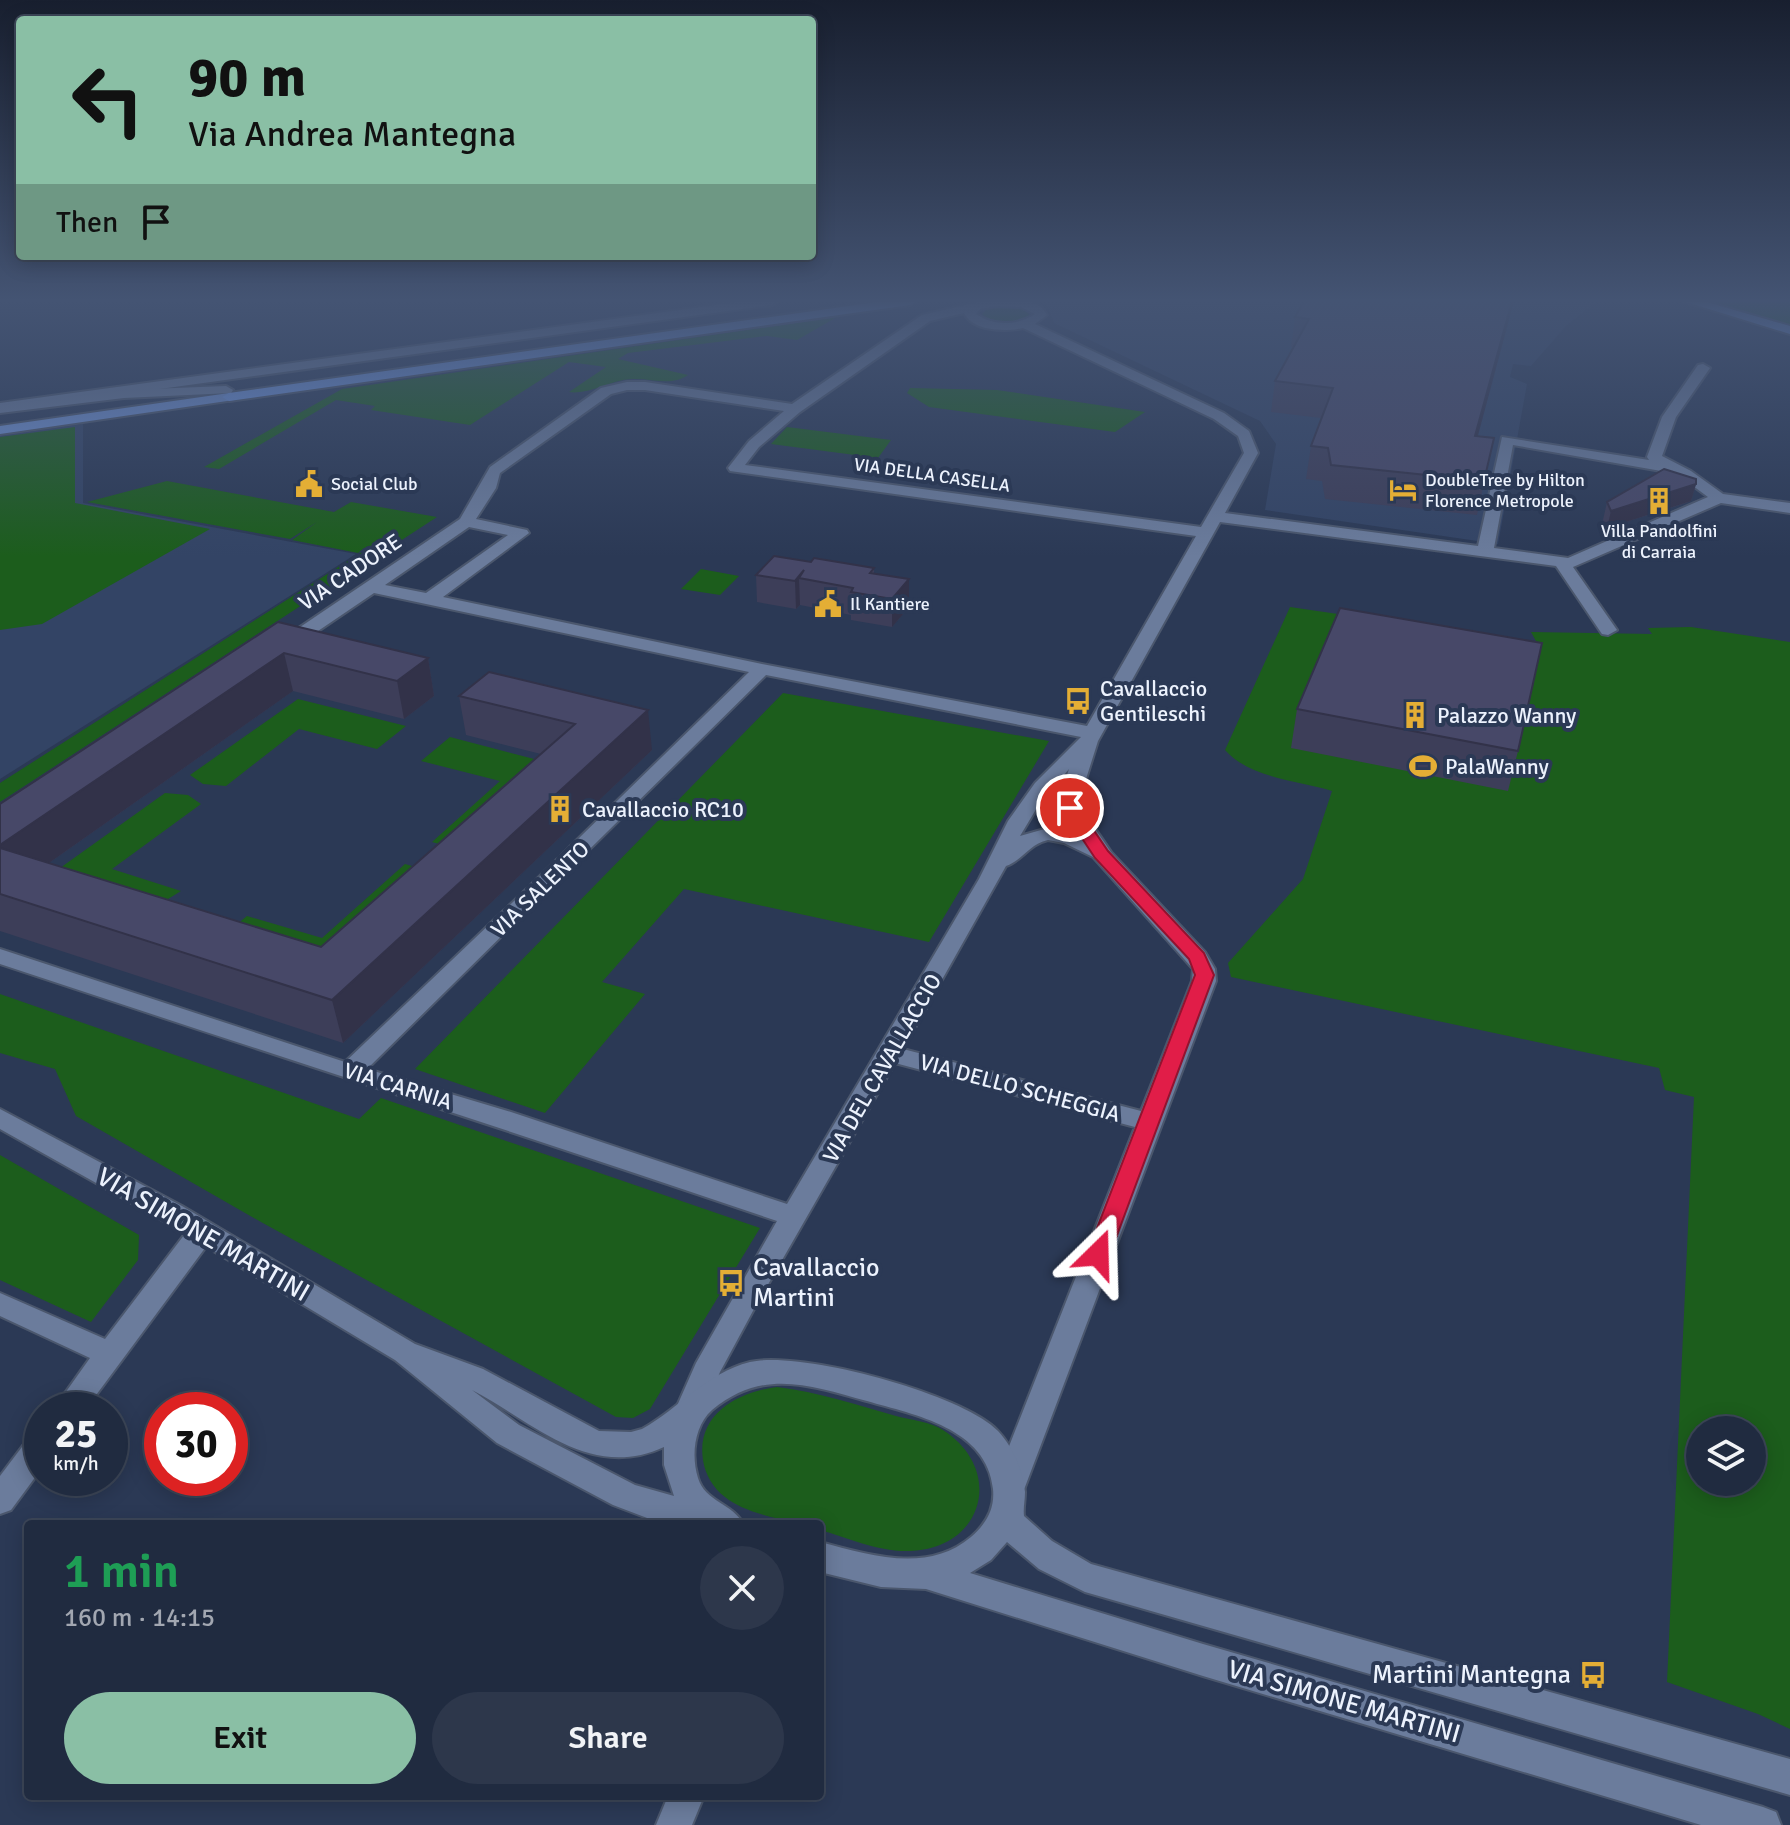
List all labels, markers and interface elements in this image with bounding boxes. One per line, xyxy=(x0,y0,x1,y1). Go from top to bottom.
text: 90 m xyxy=(188,43,306,112)
icon: left xyxy=(56,48,160,152)
text: Via Andrea Mantegna xyxy=(188,112,516,157)
icon: arrive xyxy=(134,200,178,244)
text: Then xyxy=(56,204,118,241)
street label: VIA DELLA CASELLA xyxy=(853,453,1011,497)
public building icon: Social Club xyxy=(294,469,324,499)
place label: DoubleTree by Hilton Florence Metropole xyxy=(1425,469,1585,512)
place label: Social Club xyxy=(331,473,418,495)
hotel icon: DoubleTree by Hilton Florence Metropole xyxy=(1388,475,1418,505)
building icon: Villa Pandolfini di Carraia xyxy=(1644,486,1674,516)
place label: Villa Pandolfini di Carraia xyxy=(1601,520,1717,563)
street label: VIA CADORE xyxy=(293,528,407,616)
public building icon: Il Kantiere xyxy=(813,589,843,619)
place label: Il Kantiere xyxy=(850,593,930,615)
place label: Cavallaccio Gentileschi xyxy=(1100,675,1207,727)
bus stop icon: Cavallaccio Gentileschi xyxy=(1063,686,1093,716)
building icon: Palazzo Wanny xyxy=(1400,700,1430,730)
place label: Palazzo Wanny xyxy=(1437,702,1577,729)
sports icon: PalaWanny xyxy=(1408,751,1438,781)
place label: PalaWanny xyxy=(1445,753,1549,780)
pin xyxy=(1036,774,1104,842)
icon: arrive xyxy=(1048,786,1092,830)
building icon: Cavallaccio RC10 xyxy=(545,794,575,824)
place label: Cavallaccio RC10 xyxy=(582,796,744,823)
street label: VIA SALENTO xyxy=(485,835,595,943)
street label: VIA DEL CAVALLACCIO xyxy=(817,969,947,1167)
street label: VIA DELLO SCHEGGIA xyxy=(917,1048,1124,1128)
street label: VIA CARNIA xyxy=(340,1057,456,1115)
street label: VIA SIMONE MARTINI xyxy=(91,1161,315,1309)
position arrow xyxy=(1056,1212,1140,1296)
place label: Cavallaccio Martini xyxy=(753,1252,880,1314)
bus stop icon: Cavallaccio Martini xyxy=(716,1268,746,1298)
speed limit sign: 30 xyxy=(144,1392,248,1496)
text: 25 xyxy=(54,1409,98,1459)
map controls xyxy=(1686,1416,1766,1496)
button: layers xyxy=(1686,1416,1766,1496)
text: km/h xyxy=(53,1451,99,1476)
text: 1 min xyxy=(64,1542,179,1601)
button: close xyxy=(700,1546,784,1630)
text: 160 m · 14:15 xyxy=(64,1602,215,1634)
street label: VIA SIMONE MARTINI xyxy=(1224,1653,1464,1751)
place label: Martini Mantegna xyxy=(1372,1659,1571,1691)
bus stop icon: Martini Mantegna xyxy=(1578,1660,1608,1690)
button: Exit xyxy=(64,1692,416,1784)
button: Share xyxy=(432,1692,784,1784)

